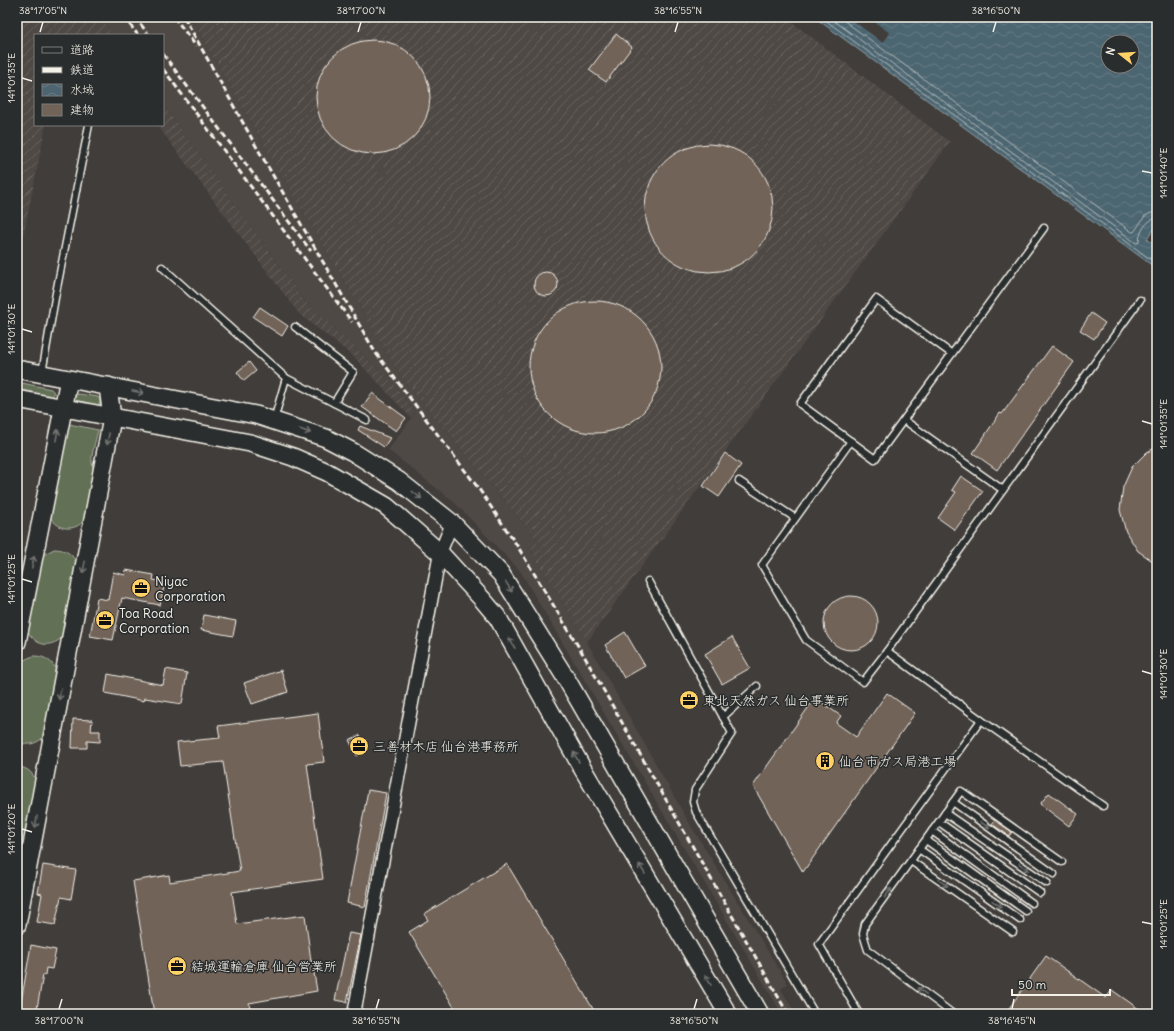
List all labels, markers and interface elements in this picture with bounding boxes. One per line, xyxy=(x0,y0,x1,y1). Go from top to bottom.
text: 38°17'05"N xyxy=(19,4,67,17)
text: 38°17'00"N xyxy=(336,4,386,17)
text: 38°16'55"N xyxy=(654,4,702,17)
text: 38°16'50"N xyxy=(971,4,1021,17)
legend xyxy=(34,34,164,126)
north arrow xyxy=(1100,34,1140,74)
text: 道路 xyxy=(70,42,94,57)
text: N xyxy=(1103,45,1118,57)
text: 141°01'35"E xyxy=(5,53,18,103)
text: 鉄道 xyxy=(70,62,94,77)
text: 水域 xyxy=(70,82,94,97)
text: 建物 xyxy=(70,102,94,117)
text: 141°01'40"E xyxy=(1157,147,1170,198)
text: 141°01'30"E xyxy=(5,303,18,354)
one-way arrow xyxy=(131,388,144,396)
text: 141°01'35"E xyxy=(1157,399,1170,449)
one-way arrow xyxy=(299,427,311,435)
one-way arrow xyxy=(54,429,62,442)
one-way arrow xyxy=(103,432,111,445)
one-way arrow xyxy=(412,491,423,499)
text: 141°01'25"E xyxy=(5,554,18,604)
one-way arrow xyxy=(29,556,37,569)
one-way arrow xyxy=(80,560,88,573)
place label: Niyac Corporation xyxy=(155,573,226,605)
office icon: Niyac Corporation xyxy=(130,577,152,599)
one-way arrow xyxy=(504,581,513,592)
place label: Toa Road Corporation xyxy=(119,605,190,637)
office icon: Toa Road Corporation xyxy=(94,609,116,631)
one-way arrow xyxy=(508,638,516,650)
text: 141°01'30"E xyxy=(1157,648,1170,699)
one-way arrow xyxy=(56,687,64,700)
office icon: 東北天然ガス 仙台事業所 xyxy=(678,689,700,711)
place label: 東北天然ガス 仙台事業所 xyxy=(703,692,849,709)
office icon: 三善材木店 仙台港事務所 xyxy=(348,735,370,757)
place label: 三善材木店 仙台港事務所 xyxy=(373,738,519,755)
building icon: 仙台市ガス局港工場 xyxy=(814,750,836,772)
one-way arrow xyxy=(571,751,579,763)
place label: 仙台市ガス局港工場 xyxy=(839,753,956,770)
text: 141°01'20"E xyxy=(5,804,18,854)
one-way arrow xyxy=(32,815,40,828)
one-way arrow xyxy=(979,821,990,829)
one-way arrow xyxy=(637,863,645,875)
one-way arrow xyxy=(1018,863,1029,871)
one-way arrow xyxy=(937,879,948,887)
one-way arrow xyxy=(884,887,892,898)
text: 141°01'25"E xyxy=(1157,899,1170,949)
one-way arrow xyxy=(991,900,1002,908)
office icon: 結城運輸倉庫 仙台営業所 xyxy=(166,955,188,977)
place label: 結城運輸倉庫 仙台営業所 xyxy=(191,958,337,975)
scale bar xyxy=(1012,971,1110,997)
one-way arrow xyxy=(704,974,712,986)
text: 50 m xyxy=(1018,977,1047,992)
one-way arrow xyxy=(916,986,927,995)
text: 38°17'00"N xyxy=(34,1014,84,1027)
text: 38°16'55"N xyxy=(352,1014,400,1027)
text: 38°16'50"N xyxy=(669,1014,719,1027)
text: 38°16'45"N xyxy=(988,1014,1036,1027)

